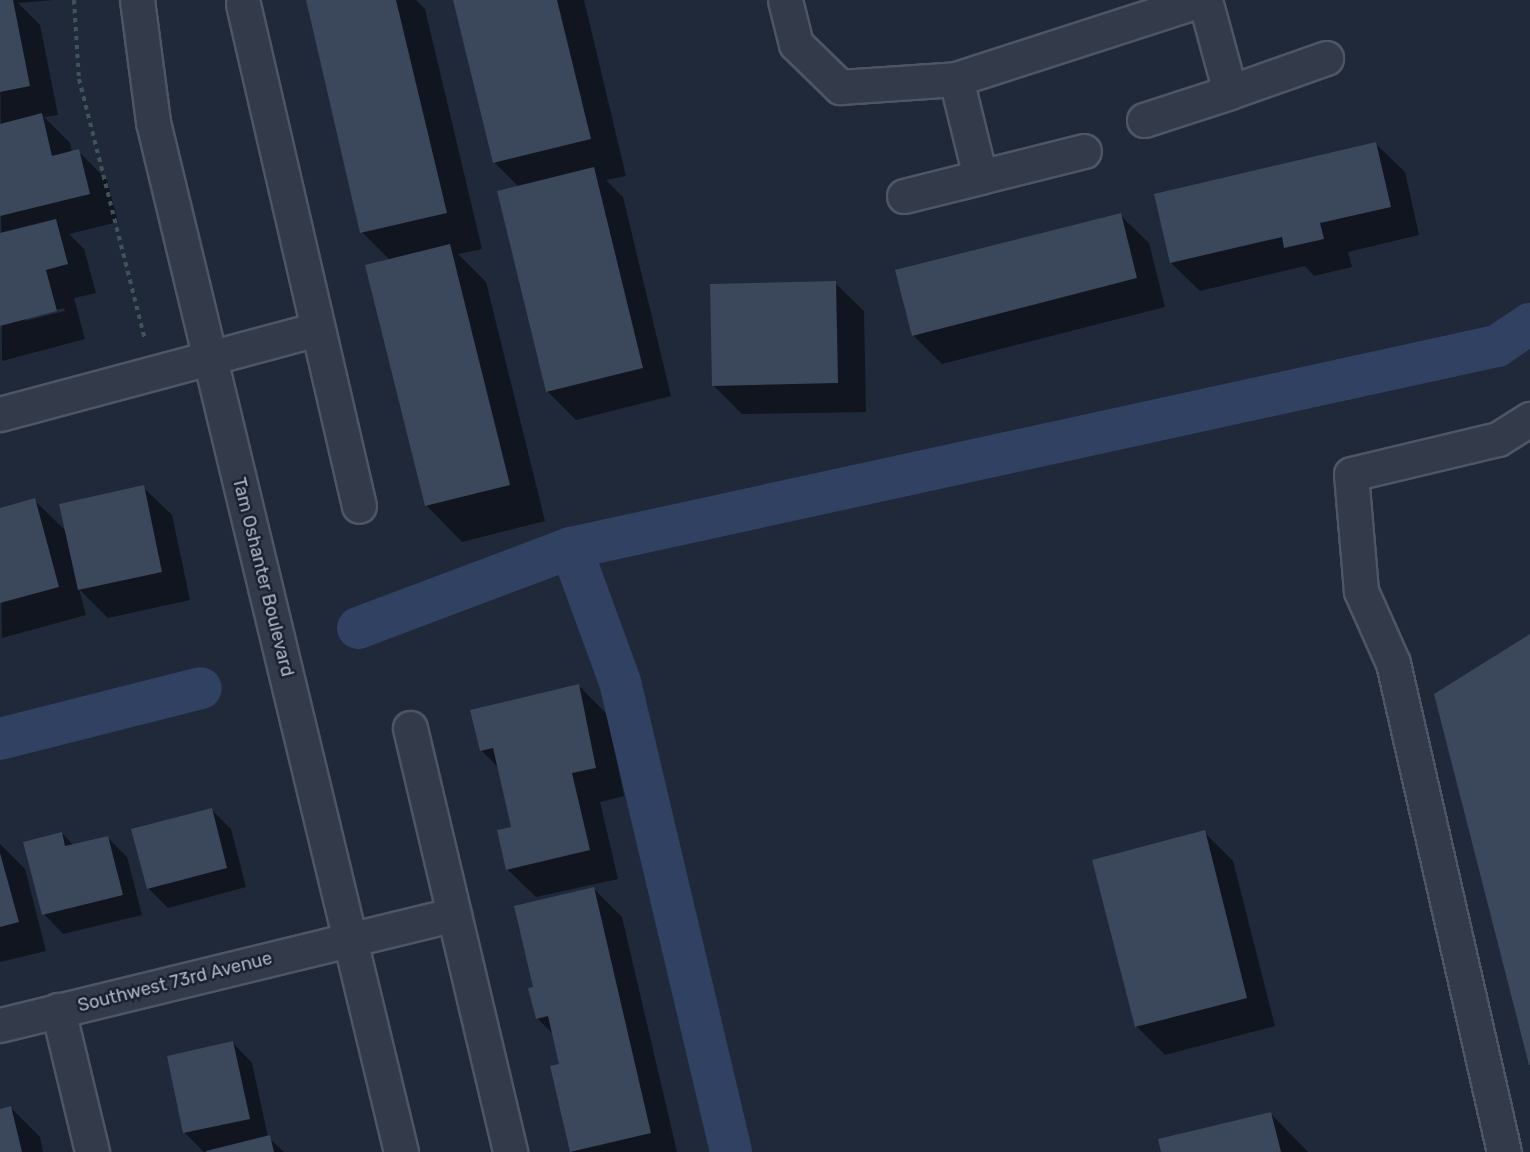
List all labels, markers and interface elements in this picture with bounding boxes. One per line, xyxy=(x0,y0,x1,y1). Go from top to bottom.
street label: Tam Oshanter Boulevard xyxy=(228,475,298,679)
street label: Southwest 73rd Avenue xyxy=(75,947,275,1017)

